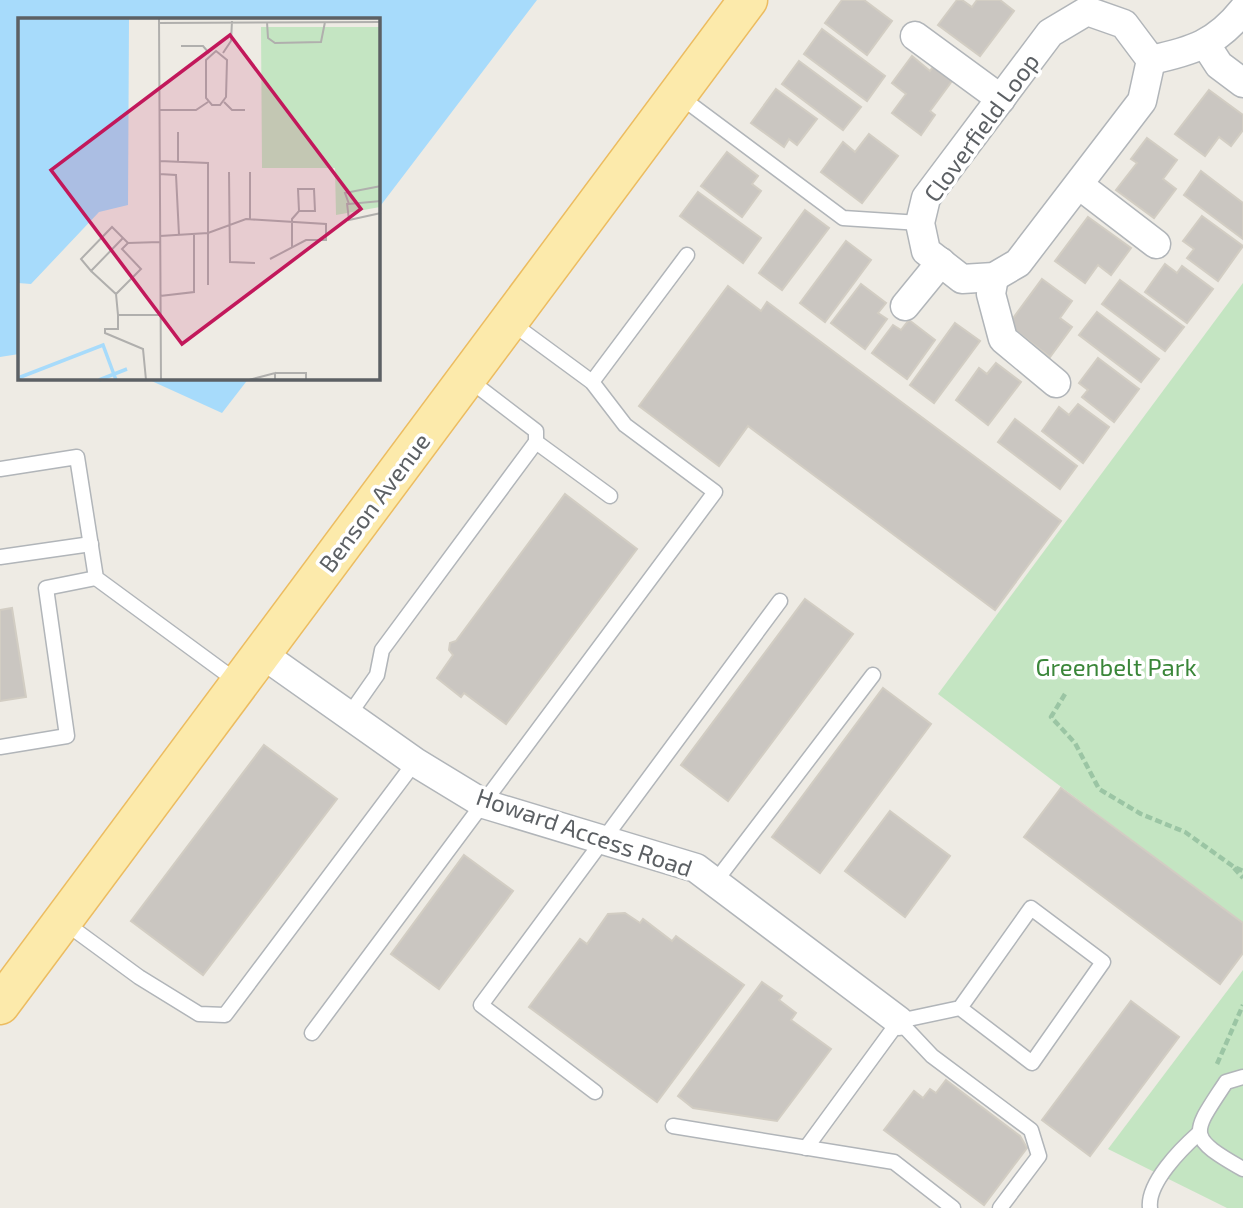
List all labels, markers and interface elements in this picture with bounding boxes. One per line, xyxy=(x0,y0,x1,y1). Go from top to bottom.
inset map xyxy=(18,18,380,380)
street label: Cloverfield Loop xyxy=(917,47,1044,207)
street label: Benson Avenue xyxy=(312,427,436,577)
park label: Greenbelt Park xyxy=(1035,652,1197,681)
street label: Howard Access Road xyxy=(473,781,696,882)

